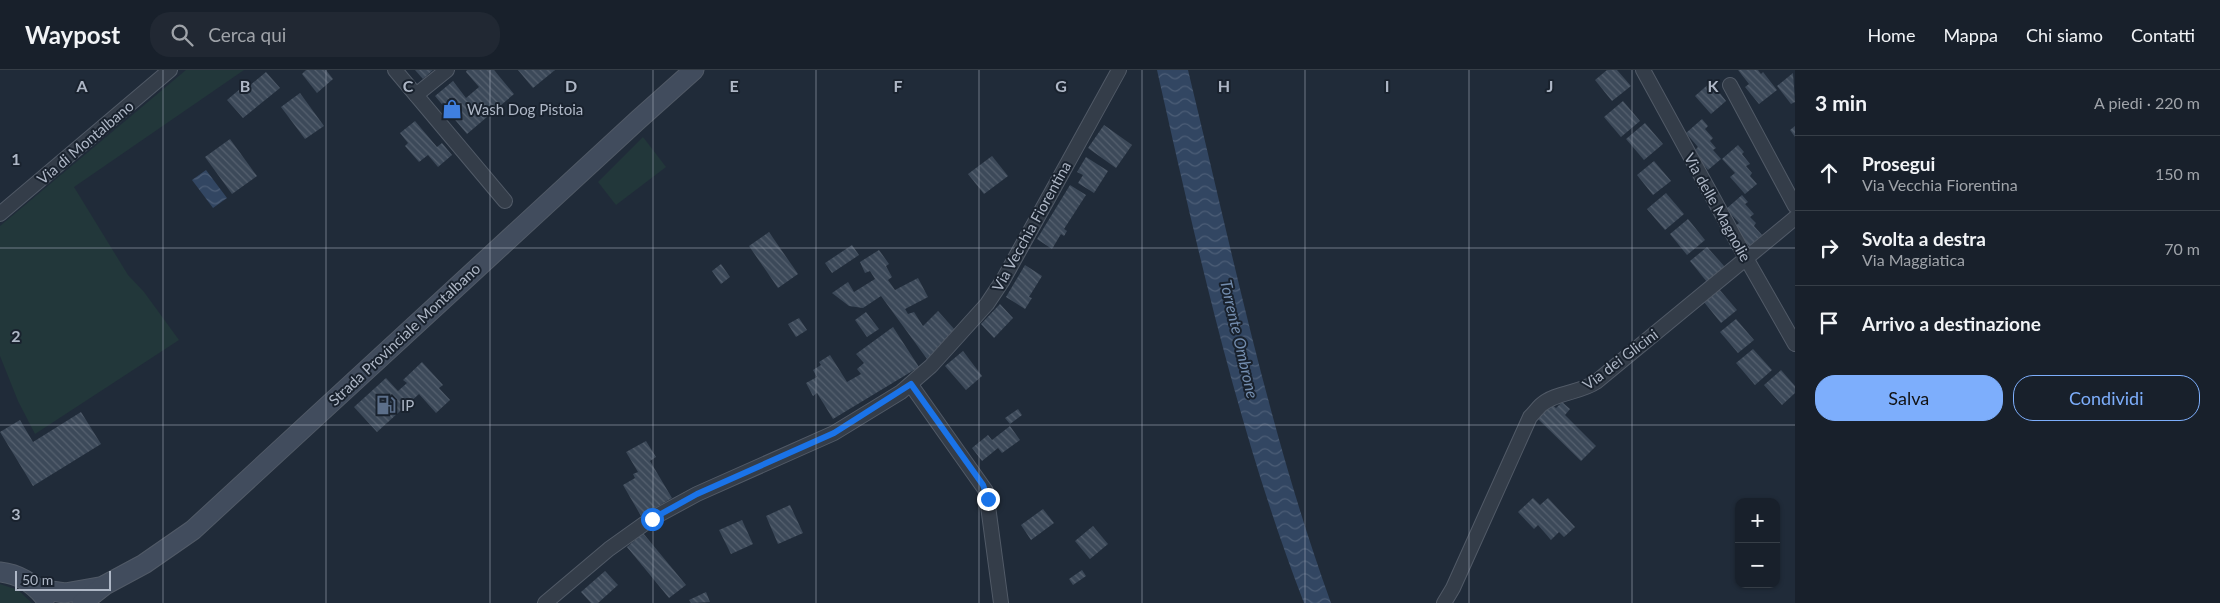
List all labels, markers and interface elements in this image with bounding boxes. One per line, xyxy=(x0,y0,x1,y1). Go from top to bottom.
search box xyxy=(150,12,500,57)
text: Waypost xyxy=(25,20,120,49)
icon: search xyxy=(168,21,196,49)
text: Cerca qui xyxy=(208,23,286,46)
text: Home xyxy=(1867,24,1915,46)
text: Mappa xyxy=(1943,24,1998,46)
text: Chi siamo xyxy=(2026,24,2103,46)
text: Contatti xyxy=(2131,24,2195,46)
text: A xyxy=(75,76,88,95)
text: B xyxy=(240,76,250,95)
text: C xyxy=(403,76,414,95)
text: D xyxy=(565,76,577,95)
text: E xyxy=(729,76,739,95)
text: F xyxy=(893,76,903,95)
text: G xyxy=(1055,76,1067,95)
text: H xyxy=(1218,76,1230,95)
text: I xyxy=(1385,76,1389,95)
text: J xyxy=(1547,76,1553,95)
text: K xyxy=(1708,76,1720,95)
text: 3 min xyxy=(1815,90,1867,115)
text: A piedi · 220 m xyxy=(2094,93,2200,112)
street label: Via di Montalbano xyxy=(33,96,137,188)
shop icon: Wash Dog Pistoia xyxy=(441,98,463,120)
place label: Wash Dog Pistoia xyxy=(467,100,583,118)
text: 1 xyxy=(11,149,21,168)
street label: Via delle Magnolie xyxy=(1681,150,1755,264)
text: Prosegui xyxy=(1862,152,1935,175)
street label: Via Vecchia Fiorentina xyxy=(988,158,1074,294)
icon: ahead xyxy=(1815,159,1843,187)
text: 150 m xyxy=(2155,164,2200,183)
text: Via Vecchia Fiorentina xyxy=(1862,175,2018,194)
text: Svolta a destra xyxy=(1862,227,1986,250)
icon: right xyxy=(1815,234,1843,262)
text: 70 m xyxy=(2164,239,2200,258)
text: Via Maggiatica xyxy=(1862,250,1965,269)
street label: Strada Provinciale Montalbano xyxy=(324,259,484,409)
water label: Torrente Ombrone xyxy=(1217,278,1263,401)
icon: arrive xyxy=(1815,309,1843,337)
text: Arrivo a destinazione xyxy=(1862,312,2041,335)
street label: Via dei Glicini xyxy=(1579,325,1661,393)
text: 2 xyxy=(11,326,21,345)
button: Salva xyxy=(1815,375,2003,421)
button: Condividi xyxy=(2013,375,2200,421)
fuel station icon: IP xyxy=(375,394,397,416)
place label: IP xyxy=(401,396,414,414)
route end xyxy=(977,488,1000,511)
map controls xyxy=(1735,498,1780,588)
button: + xyxy=(1735,498,1780,543)
text: 3 xyxy=(11,504,21,523)
route start xyxy=(641,508,664,531)
button: − xyxy=(1735,543,1780,588)
scale bar xyxy=(15,568,111,591)
text: 50 m xyxy=(22,571,53,588)

